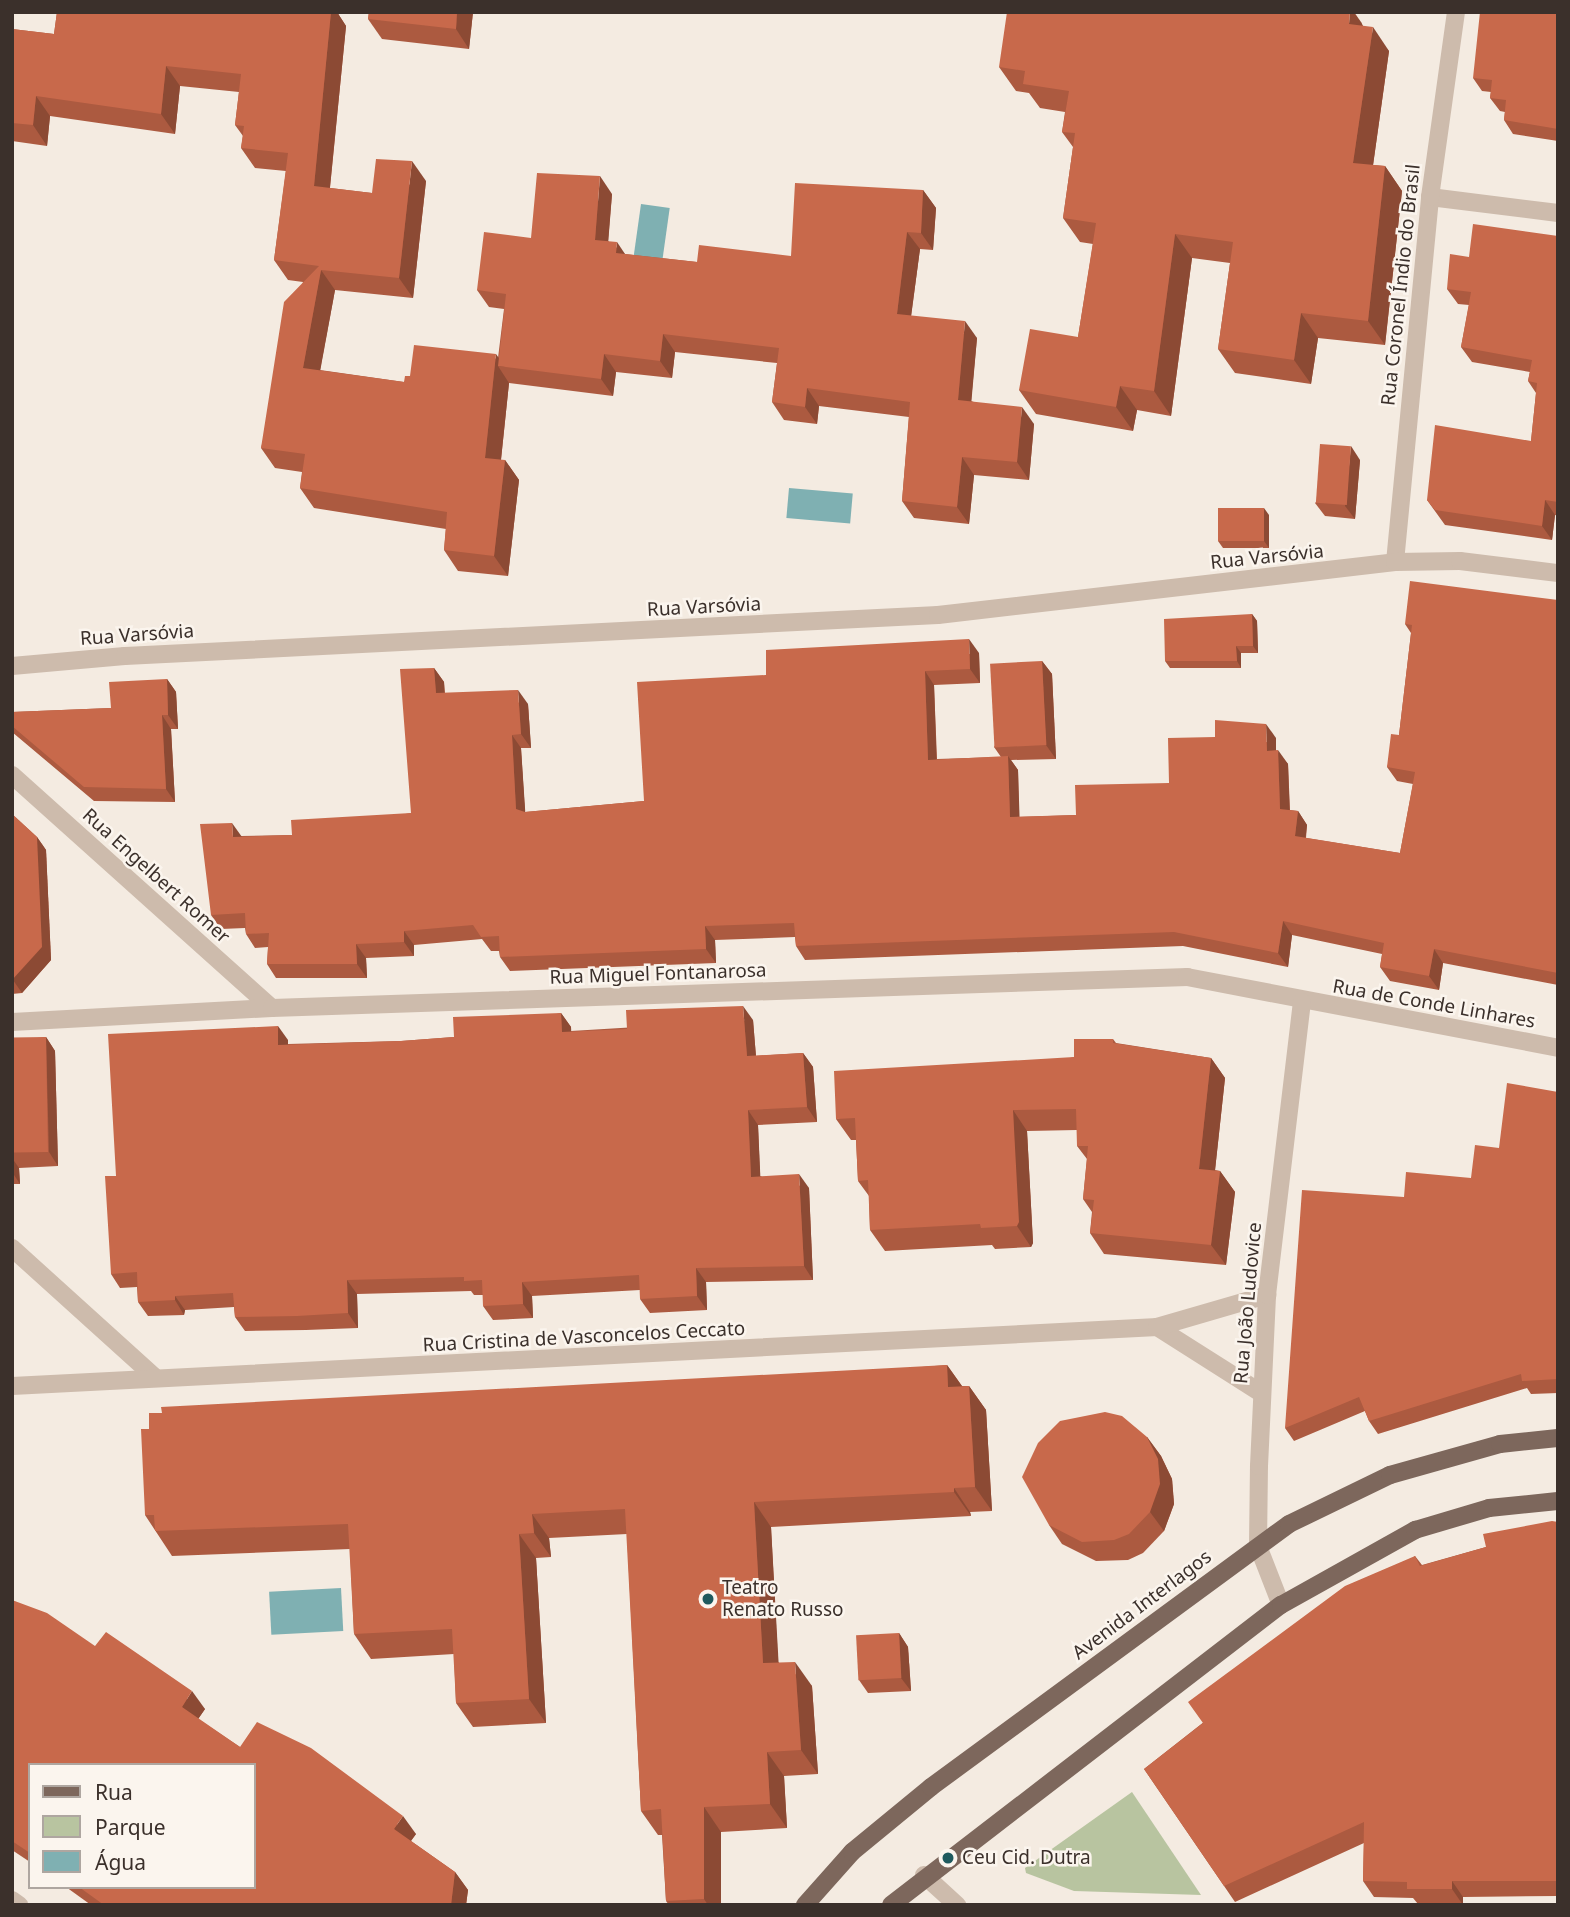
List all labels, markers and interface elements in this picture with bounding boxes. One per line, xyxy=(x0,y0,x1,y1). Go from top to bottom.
street label: Rua Coronel Índio do Brasil xyxy=(1377,163,1425,407)
street label: Rua Varsóvia xyxy=(1209,540,1325,574)
street label: Rua Varsóvia xyxy=(646,593,762,621)
street label: Rua Varsóvia xyxy=(79,620,195,650)
street label: Rua Engelbert Romer xyxy=(78,804,234,948)
street label: Rua Miguel Fontanarosa xyxy=(549,959,767,989)
street label: Rua de Conde Linhares xyxy=(1331,975,1537,1033)
street label: Rua João Ludovice xyxy=(1230,1221,1266,1385)
street label: Rua Cristina de Vasconcelos Ceccato xyxy=(422,1317,746,1357)
street label: Avenida Interlagos xyxy=(1068,1545,1216,1665)
place label: Teatro Renato Russo xyxy=(722,1577,843,1621)
marker: Teatro Renato Russo xyxy=(700,1591,716,1607)
legend xyxy=(28,1763,256,1889)
text: Rua xyxy=(95,1778,133,1806)
text: Parque xyxy=(95,1813,165,1841)
place label: Ceu Cid. Dutra xyxy=(962,1847,1091,1869)
text: Água xyxy=(95,1848,146,1876)
marker: Ceu Cid. Dutra xyxy=(940,1850,956,1866)

